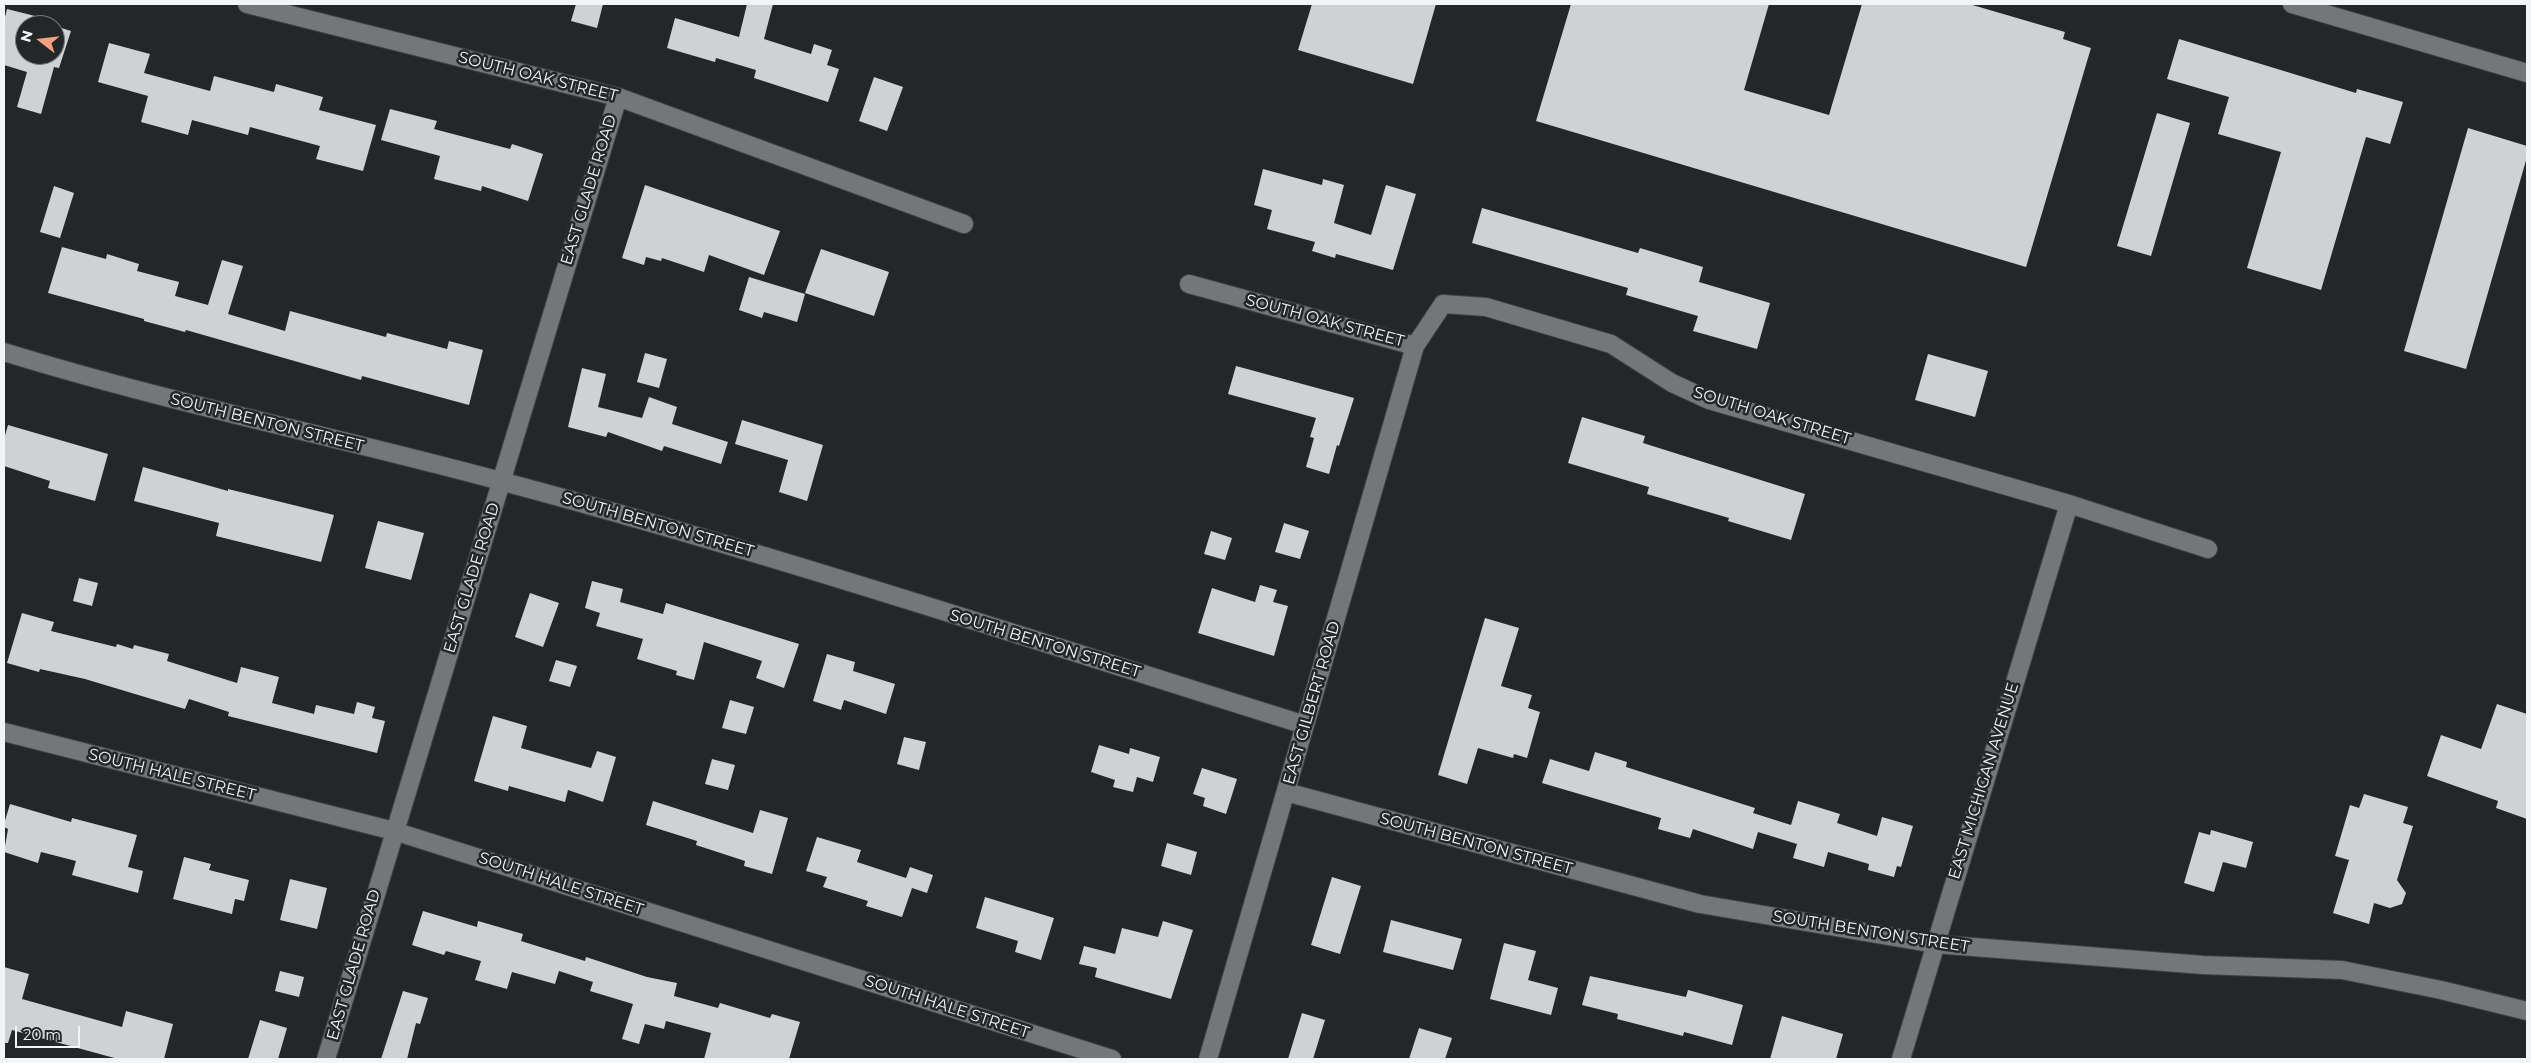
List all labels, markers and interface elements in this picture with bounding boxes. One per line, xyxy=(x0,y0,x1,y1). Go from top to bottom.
north arrow xyxy=(15,15,65,65)
text: N xyxy=(16,28,37,44)
street label: SOUTH OAK STREET xyxy=(456,48,620,106)
street label: EAST GLADE ROAD xyxy=(557,113,621,267)
street label: SOUTH OAK STREET xyxy=(1244,291,1406,351)
street label: SOUTH OAK STREET xyxy=(1691,383,1853,449)
street label: SOUTH BENTON STREET xyxy=(168,390,366,456)
street label: SOUTH BENTON STREET xyxy=(560,488,756,562)
street label: EAST GLADE ROAD xyxy=(440,501,504,655)
street label: SOUTH BENTON STREET xyxy=(947,606,1143,682)
street label: EAST GILBERT ROAD xyxy=(1279,619,1345,787)
street label: EAST MICHIGAN AVENUE xyxy=(1945,680,2023,882)
street label: SOUTH HALE STREET xyxy=(86,745,258,805)
street label: SOUTH BENTON STREET xyxy=(1378,809,1574,879)
street label: SOUTH HALE STREET xyxy=(476,848,646,920)
street label: EAST GLADE ROAD xyxy=(323,887,385,1043)
street label: SOUTH BENTON STREET xyxy=(1771,907,1971,957)
street label: SOUTH HALE STREET xyxy=(862,971,1032,1043)
scale bar xyxy=(18,1016,82,1048)
text: 20 m xyxy=(23,1025,61,1044)

